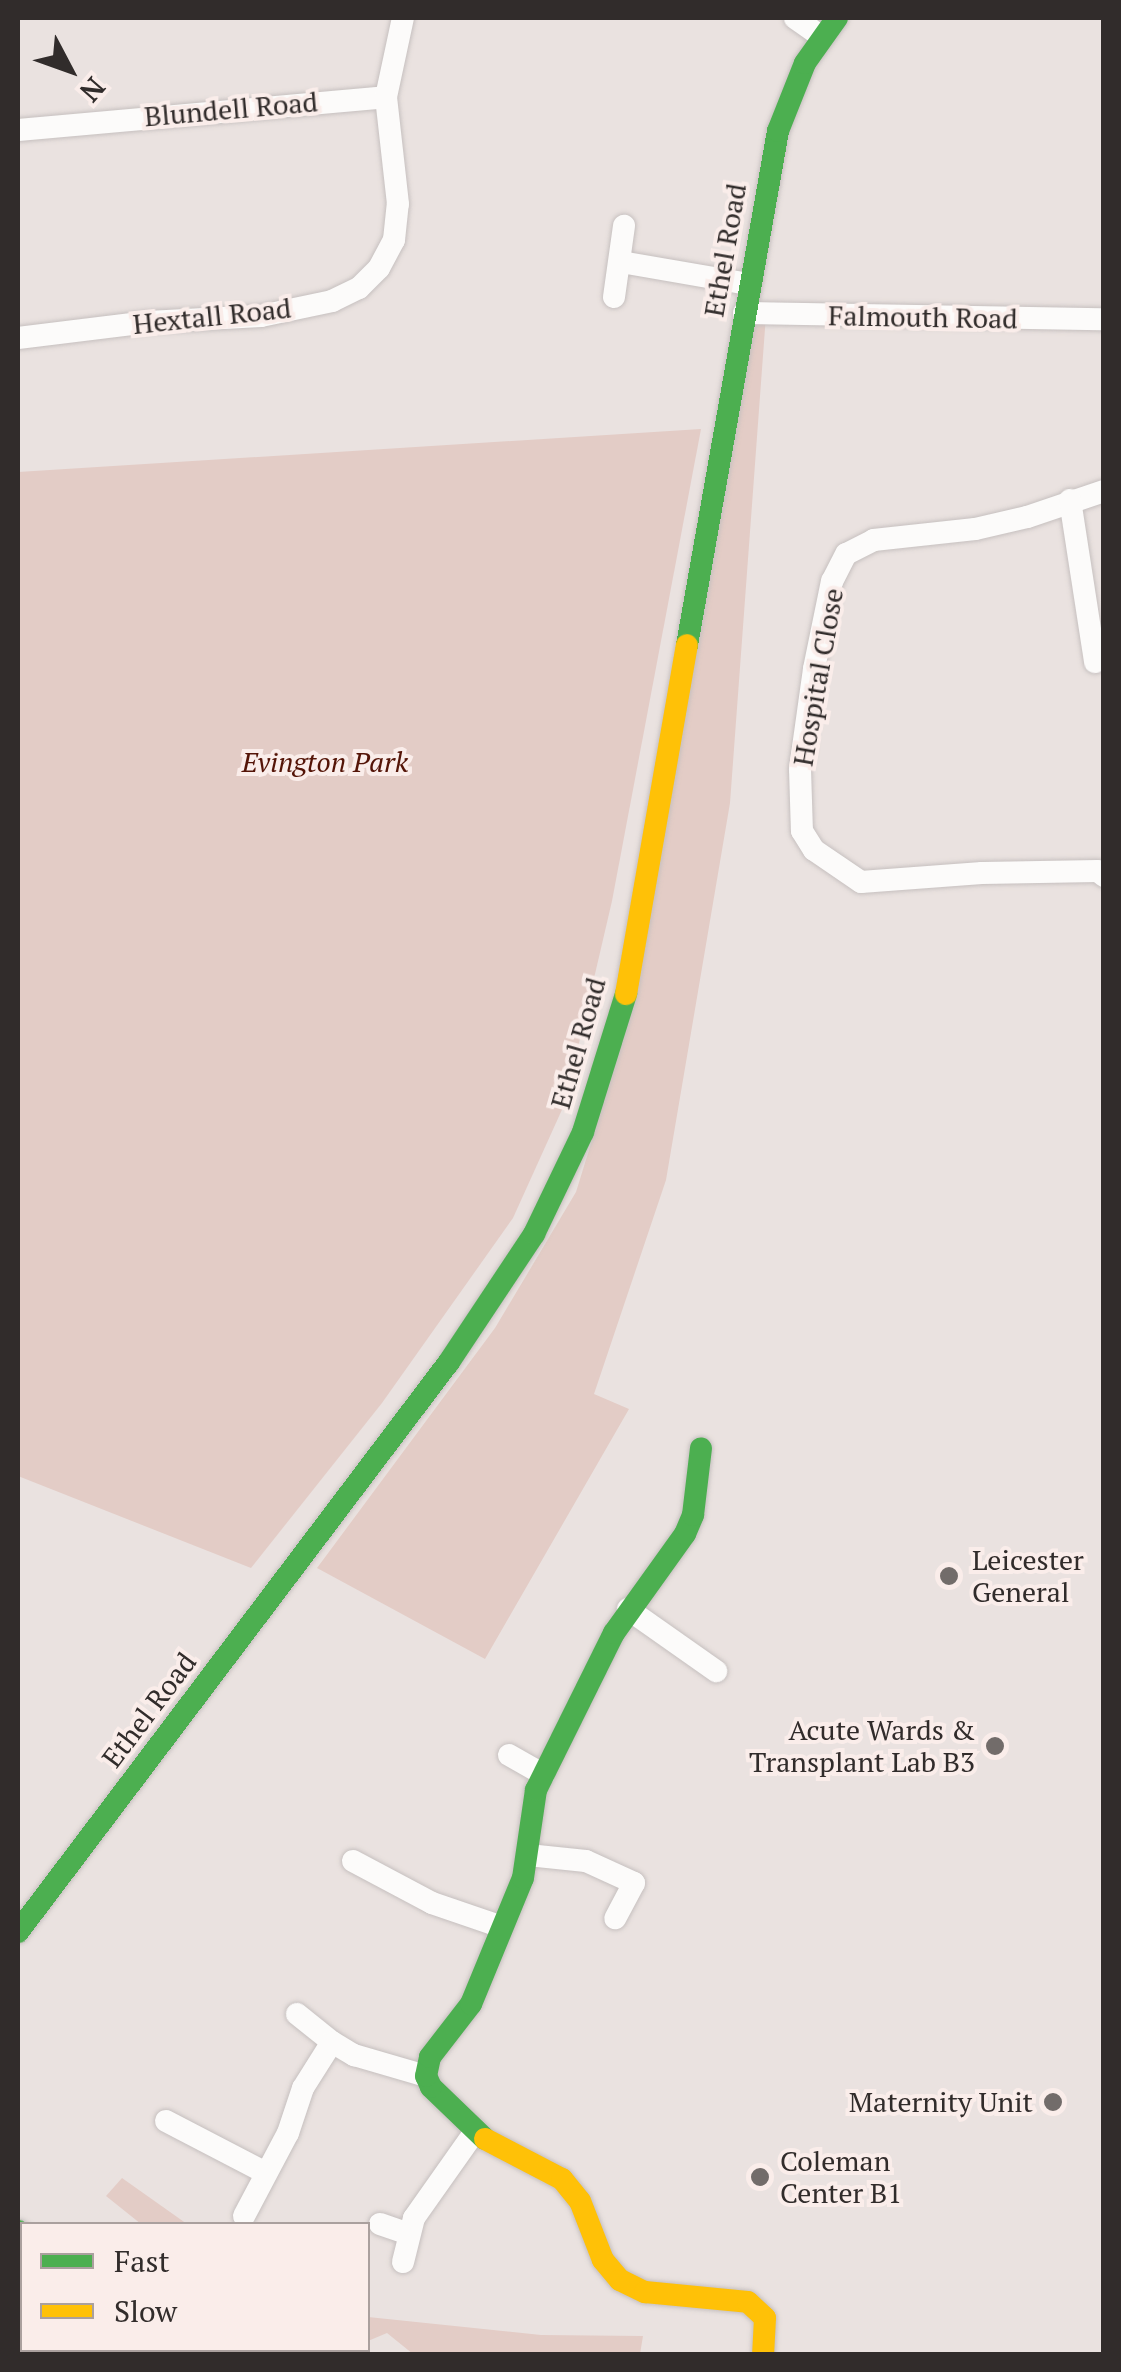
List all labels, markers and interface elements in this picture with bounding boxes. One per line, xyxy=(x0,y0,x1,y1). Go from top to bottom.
north arrow xyxy=(20,20,120,120)
text: N xyxy=(72,70,114,110)
street label: Blundell Road xyxy=(143,85,319,133)
street label: Ethel Road xyxy=(697,181,753,319)
street label: Hextall Road xyxy=(131,291,293,341)
street label: Falmouth Road xyxy=(828,299,1018,335)
street label: Hospital Close xyxy=(786,585,850,769)
park label: Evington Park xyxy=(242,745,408,779)
street label: Ethel Road xyxy=(543,974,613,1112)
place label: Leicester General xyxy=(972,1543,1084,1609)
marker: Leicester General xyxy=(936,1563,962,1589)
street label: Ethel Road xyxy=(95,1646,203,1774)
place label: Acute Wards & Transplant Lab B3 xyxy=(749,1713,975,1779)
marker: Acute Wards & Transplant Lab B3 xyxy=(984,1735,1006,1757)
place label: Maternity Unit xyxy=(849,2085,1033,2119)
marker: Maternity Unit xyxy=(1042,2091,1064,2113)
place label: Coleman Center B1 xyxy=(780,2144,902,2210)
marker: Coleman Center B1 xyxy=(749,2166,771,2188)
legend xyxy=(20,2222,370,2352)
text: Fast xyxy=(114,2241,170,2281)
text: Slow xyxy=(114,2291,177,2331)

